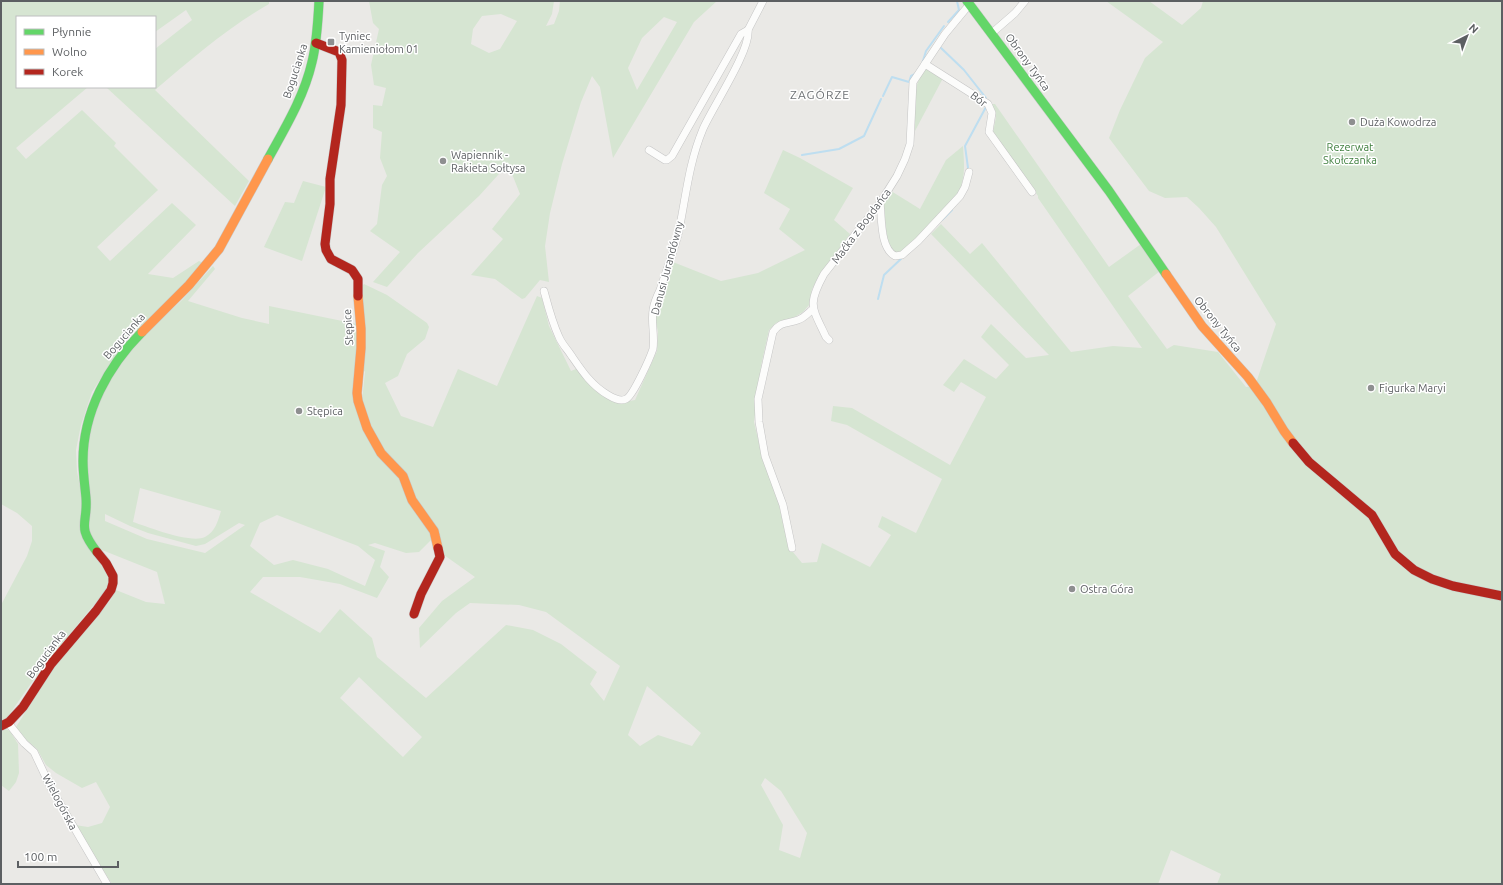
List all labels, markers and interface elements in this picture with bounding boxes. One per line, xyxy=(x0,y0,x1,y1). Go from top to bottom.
legend xyxy=(16,16,156,88)
north arrow xyxy=(1447,16,1487,56)
text: N xyxy=(1467,21,1481,36)
text: Płynnie xyxy=(52,25,91,38)
place label: Tyniec Kamieniołom 01 xyxy=(339,30,419,55)
street label: Obrony Tyńca xyxy=(1003,31,1053,93)
marker: Tyniec Kamieniołom 01 xyxy=(326,37,336,47)
street label: Bogucianka xyxy=(280,42,310,100)
text: Wolno xyxy=(52,45,87,58)
text: Korek xyxy=(52,65,83,78)
district label: ZAGÓRZE xyxy=(790,88,850,101)
street label: Bór xyxy=(968,89,990,110)
place label: Duża Kowodrza xyxy=(1360,116,1437,128)
marker: Duża Kowodrza xyxy=(1347,117,1357,127)
park label: Rezerwat Skołczanka xyxy=(1323,141,1377,166)
place label: Wapiennik - Rakieta Sołtysa xyxy=(451,149,525,174)
marker: Wapiennik - Rakieta Sołtysa xyxy=(438,156,448,166)
street label: Maćka z Bogdańca xyxy=(829,186,893,266)
street label: Danusi Jurandówny xyxy=(649,219,685,316)
street label: Obrony Tyńca xyxy=(1192,294,1244,354)
street label: Stępice xyxy=(341,308,355,346)
street label: Bogucianka xyxy=(101,311,147,361)
place label: Figurka Maryi xyxy=(1379,382,1446,394)
marker: Figurka Maryi xyxy=(1366,383,1376,393)
place label: Stępica xyxy=(307,405,343,417)
marker: Stępica xyxy=(294,406,304,416)
place label: Ostra Góra xyxy=(1080,583,1134,595)
marker: Ostra Góra xyxy=(1067,584,1077,594)
street label: Bogucianka xyxy=(24,628,68,680)
street label: Wielogórska xyxy=(40,772,80,832)
scale bar xyxy=(18,843,118,869)
text: 100 m xyxy=(24,850,57,863)

